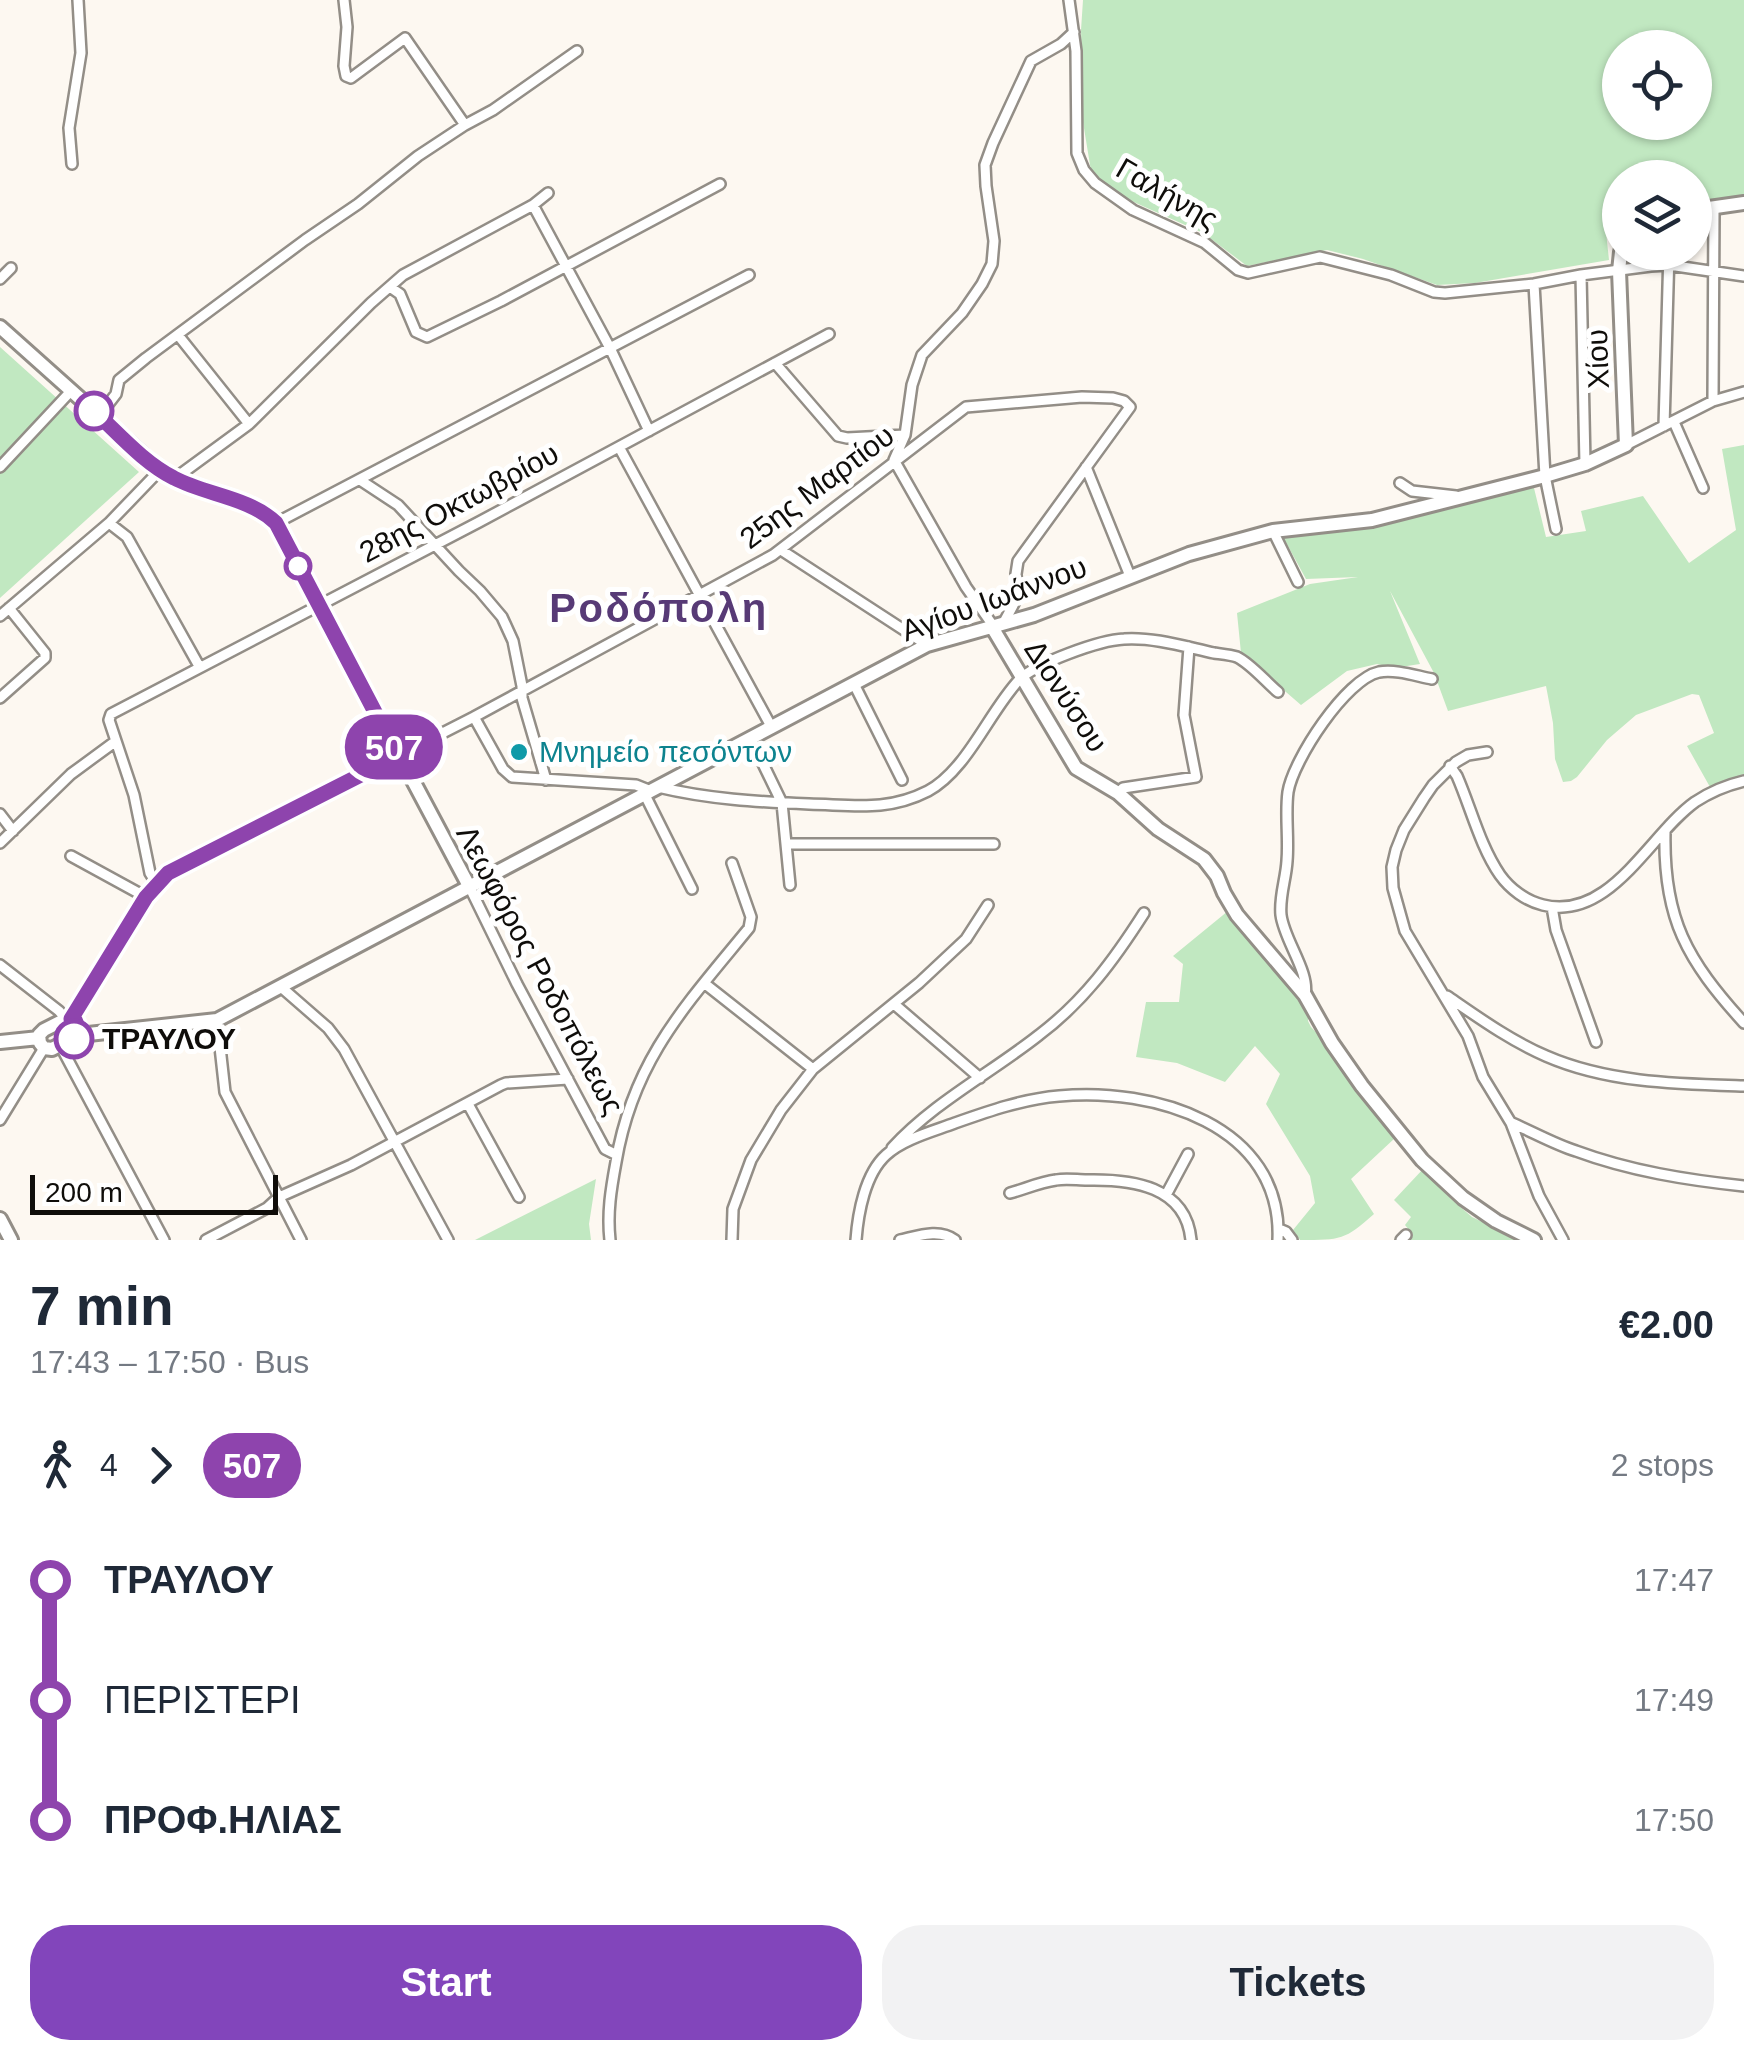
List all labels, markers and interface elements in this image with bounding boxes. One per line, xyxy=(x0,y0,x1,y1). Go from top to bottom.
map controls xyxy=(1602,30,1712,270)
button: locate xyxy=(1602,30,1712,140)
street label: Γαλήνης xyxy=(1111,151,1224,236)
button: layers xyxy=(1602,160,1712,270)
street label: Χίου xyxy=(1580,329,1615,389)
unlabelled marker xyxy=(75,392,113,430)
street label: 25ης Μαρτίου xyxy=(734,418,900,555)
street label: 28ης Οκτωβρίου xyxy=(354,436,564,569)
street label: Αγίου Ιωάννου xyxy=(897,550,1091,647)
unlabelled marker xyxy=(285,553,311,579)
district label: Ροδόπολη xyxy=(549,586,769,630)
street label: Διονύσου xyxy=(1018,634,1115,758)
line badge: 507 xyxy=(336,714,452,780)
text: 507 xyxy=(365,728,423,767)
place label: Μνημείο πεσόντων xyxy=(539,735,792,768)
marker: Μνημείο πεσόντων xyxy=(508,741,530,763)
street label: Λεωφόρος Ροδοπόλεως xyxy=(450,820,631,1120)
marker: ΤΡΑΥΛΟΥ xyxy=(55,1020,93,1058)
place label: ΤΡΑΥΛΟΥ xyxy=(102,1022,236,1055)
scale bar xyxy=(30,1170,278,1214)
text: 200 m xyxy=(45,1177,123,1208)
text: 7 min xyxy=(30,1275,174,1337)
text: €2.00 xyxy=(1619,1304,1714,1346)
text: 17:43 – 17:50 · Bus xyxy=(30,1344,309,1380)
icon: walk xyxy=(30,1438,85,1493)
icon: forward xyxy=(133,1438,188,1493)
text: 507 xyxy=(223,1446,281,1485)
text: 4 xyxy=(100,1447,118,1483)
text: 2 stops xyxy=(1611,1447,1714,1483)
text: ΤΡΑΥΛΟΥ xyxy=(104,1559,274,1601)
text: 17:47 xyxy=(1634,1562,1714,1598)
text: ΠΕΡΙΣΤΕΡΙ xyxy=(104,1679,301,1721)
text: 17:49 xyxy=(1634,1682,1714,1718)
text: ΠΡΟΦ.ΗΛΙΑΣ xyxy=(104,1799,342,1841)
text: 17:50 xyxy=(1634,1802,1714,1838)
button: Start xyxy=(30,1925,862,2040)
button: Tickets xyxy=(882,1925,1714,2040)

